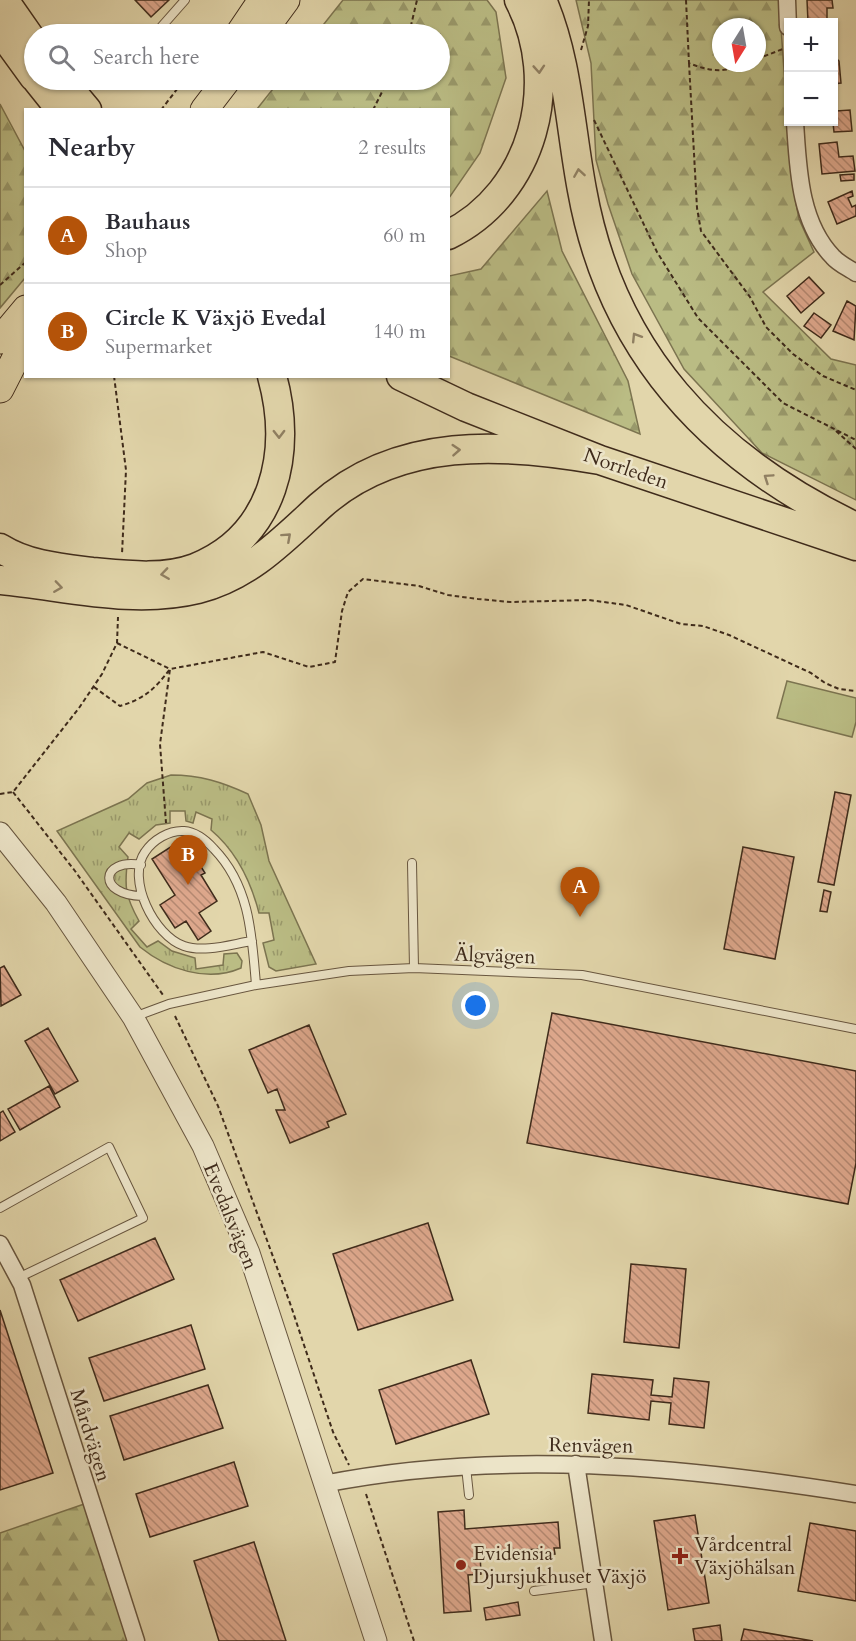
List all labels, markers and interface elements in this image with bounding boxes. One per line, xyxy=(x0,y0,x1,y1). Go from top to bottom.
north arrow xyxy=(712,18,766,72)
map controls xyxy=(784,18,838,126)
button: + xyxy=(784,18,838,72)
search box xyxy=(24,24,450,90)
icon: search xyxy=(45,41,78,74)
text: Search here xyxy=(93,42,200,72)
one-way arrow xyxy=(532,65,545,74)
button: − xyxy=(784,72,838,126)
text: Nearby xyxy=(48,130,136,165)
text: 2 results xyxy=(358,134,426,161)
one-way arrow xyxy=(573,169,586,179)
text: Bauhaus xyxy=(105,207,190,237)
text: A xyxy=(60,222,75,249)
text: 60 m xyxy=(383,222,426,249)
text: Shop xyxy=(105,237,147,264)
text: Circle K Växjö Evedal xyxy=(105,303,326,333)
text: B xyxy=(60,318,75,345)
text: 140 m xyxy=(373,318,426,345)
text: Supermarket xyxy=(105,333,212,360)
one-way arrow xyxy=(631,333,643,343)
one-way arrow xyxy=(273,430,285,439)
street label: Norrleden xyxy=(580,441,672,496)
one-way arrow xyxy=(451,443,460,456)
one-way arrow xyxy=(764,474,775,485)
one-way arrow xyxy=(280,533,291,544)
one-way arrow xyxy=(161,567,170,579)
one-way arrow xyxy=(53,580,63,592)
pin: B xyxy=(168,836,207,885)
pin: A xyxy=(560,868,600,917)
street label: Älgvägen xyxy=(454,941,537,970)
your location xyxy=(461,991,490,1020)
street label: Evedalsvägen xyxy=(197,1159,264,1274)
street label: Mårdvägen xyxy=(64,1385,118,1486)
street label: Renvägen xyxy=(548,1431,634,1460)
place label: Vårdcentral Växjöhälsan xyxy=(694,1531,796,1581)
place label: Evidensia Djursjukhuset Växjö xyxy=(473,1540,647,1590)
marker: Vårdcentral Växjöhälsan xyxy=(671,1547,689,1565)
marker: Evidensia Djursjukhuset Växjö xyxy=(454,1558,468,1572)

